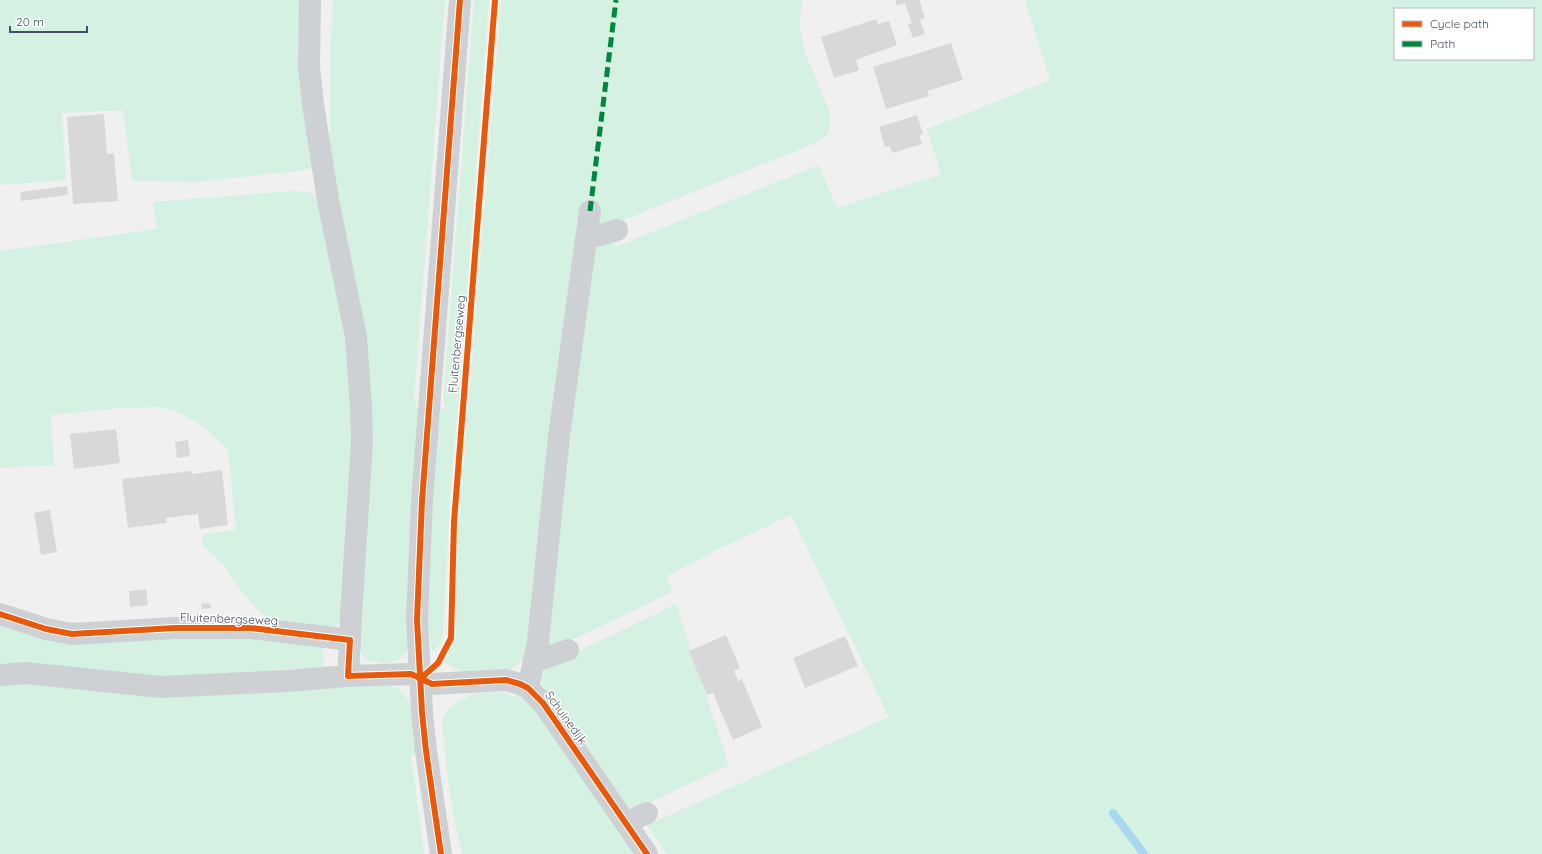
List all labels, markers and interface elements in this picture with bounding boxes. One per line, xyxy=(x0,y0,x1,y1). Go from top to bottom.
scale bar xyxy=(10,8,87,34)
legend xyxy=(1394,8,1534,60)
text: 20 m xyxy=(16,14,44,29)
text: Cycle path xyxy=(1430,16,1489,31)
text: Path xyxy=(1430,36,1455,51)
street label: Fluitenbergseweg xyxy=(445,294,468,393)
street label: Fluitenbergseweg xyxy=(180,609,278,628)
street label: Schuinedijk xyxy=(542,688,591,747)

